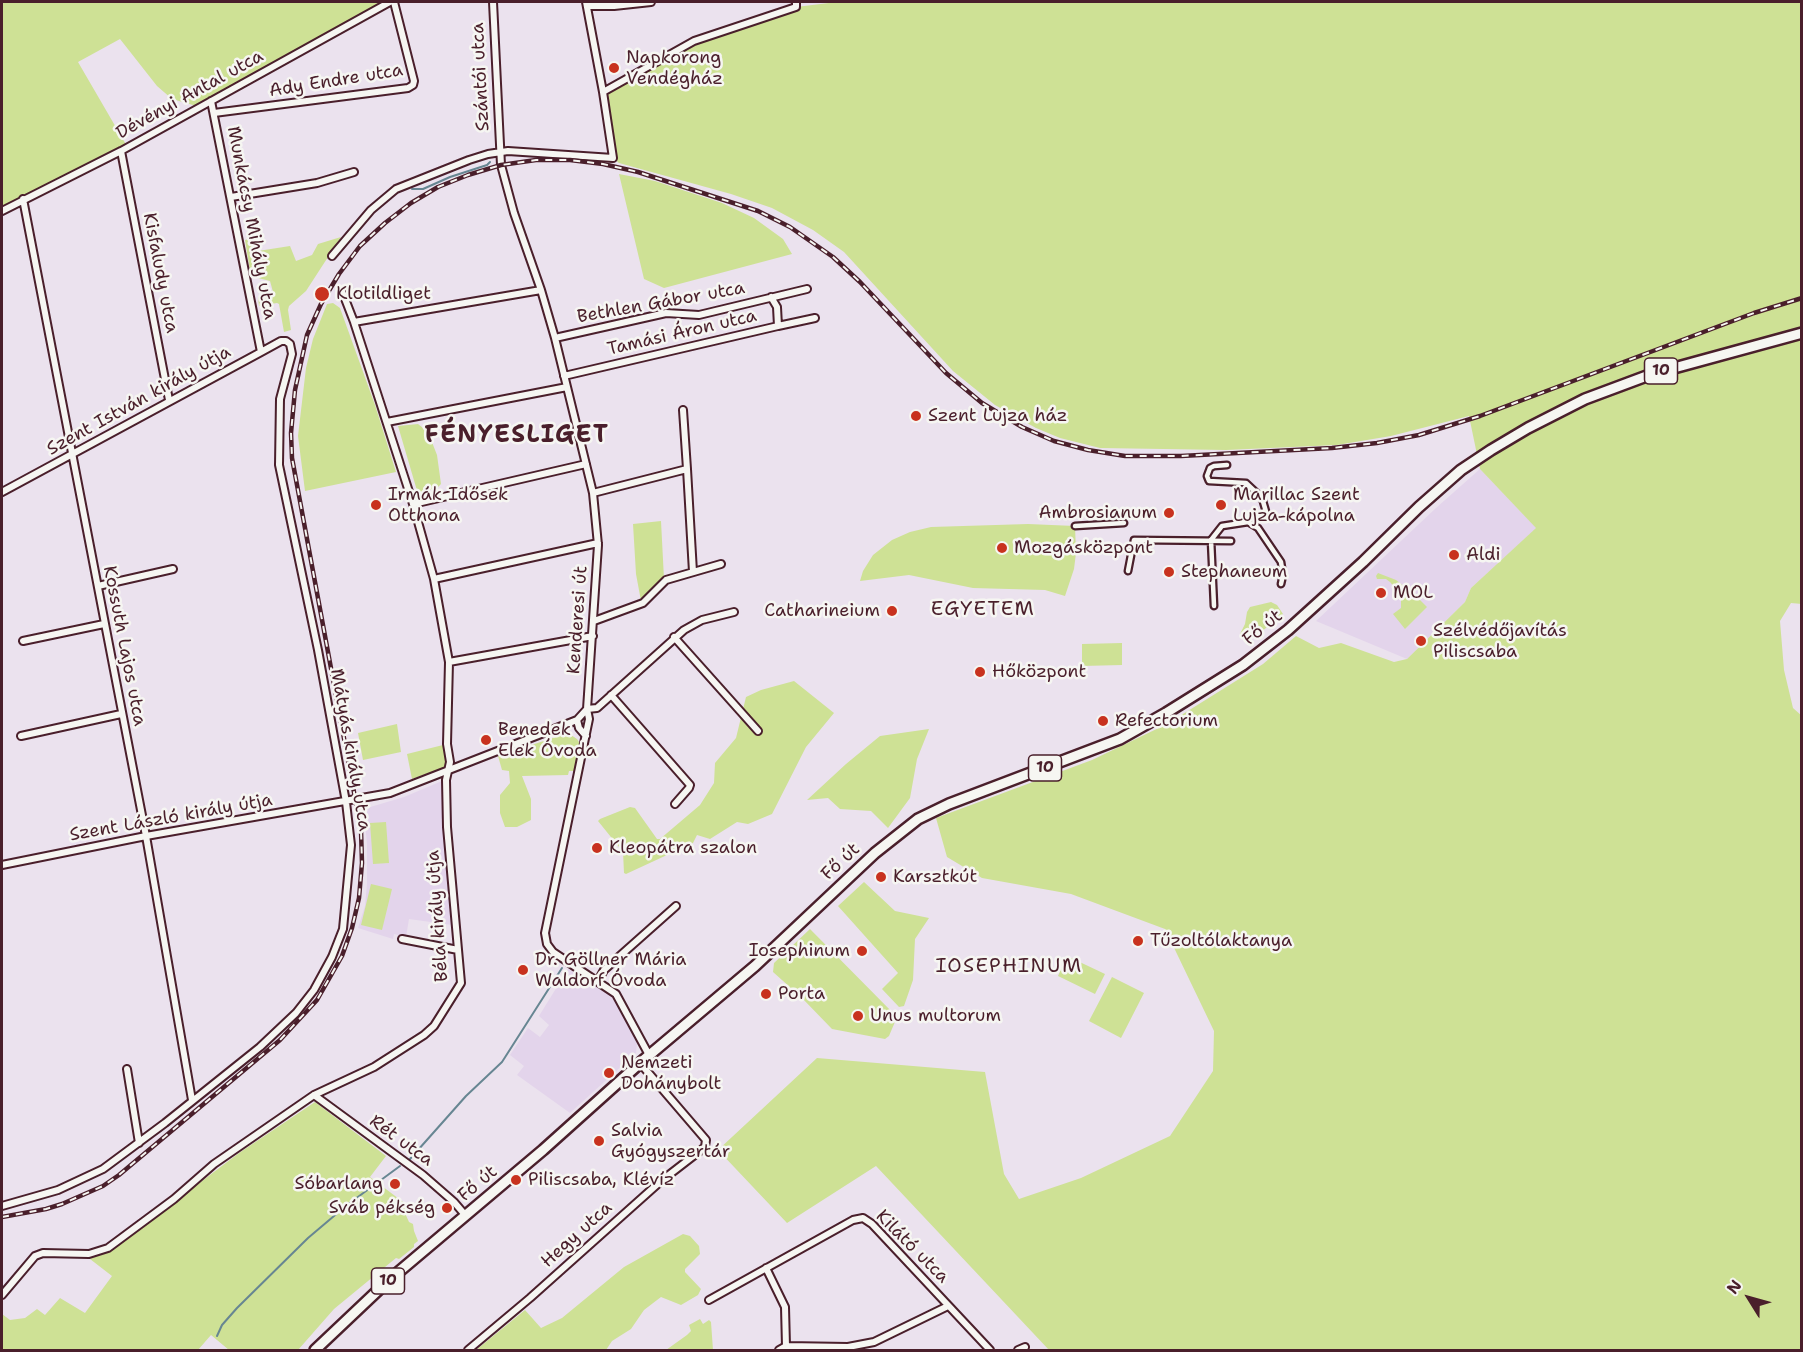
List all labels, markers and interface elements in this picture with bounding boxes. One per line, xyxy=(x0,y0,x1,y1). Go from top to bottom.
street label: Szántói utca xyxy=(467,22,495,132)
street label: Dévényi Antal utca xyxy=(113,46,267,144)
place label: Napkorong Vendégház xyxy=(626,47,723,90)
street label: Ady Endre utca xyxy=(268,60,404,102)
marker: Napkorong Vendégház xyxy=(607,61,621,75)
street label: Munkácsy Mihály utca xyxy=(222,124,280,322)
street label: Kisfaludy utca xyxy=(138,211,182,335)
street label: Bethlen Gábor utca xyxy=(575,278,747,328)
place label: Klotildliget xyxy=(336,283,431,305)
marker: Klotildliget xyxy=(313,285,331,303)
street label: Tamási Áron utca xyxy=(605,305,759,361)
street label: Szent István király útja xyxy=(43,341,235,461)
road number: 10 xyxy=(1644,358,1678,384)
place label: Szent Lujza ház xyxy=(928,405,1067,427)
marker: Szent Lujza ház xyxy=(909,409,923,423)
district label: FÉNYESLIGET xyxy=(425,422,609,450)
place label: Irmák Idősek Otthona xyxy=(388,484,508,526)
place label: Marillac Szent Lujza-kápolna xyxy=(1233,484,1360,526)
marker: Irmák Idősek Otthona xyxy=(369,498,383,512)
marker: Marillac Szent Lujza-kápolna xyxy=(1214,498,1228,512)
place label: Ambrosianum xyxy=(1039,502,1157,524)
marker: Ambrosianum xyxy=(1162,506,1176,520)
place label: Mozgásközpont xyxy=(1014,537,1153,559)
marker: Mozgásközpont xyxy=(995,541,1009,555)
place label: Aldi xyxy=(1466,544,1501,566)
marker: Aldi xyxy=(1447,548,1461,562)
place label: Stephaneum xyxy=(1181,561,1287,583)
street label: Kossuth Lajos utca xyxy=(98,564,150,728)
street label: Kenderesi út xyxy=(563,565,593,675)
marker: Stephaneum xyxy=(1162,565,1176,579)
place label: MOL xyxy=(1393,582,1433,604)
marker: MOL xyxy=(1374,586,1388,600)
district label: EGYETEM xyxy=(931,598,1035,622)
place label: Catharineium xyxy=(764,600,880,622)
marker: Catharineium xyxy=(885,604,899,618)
street label: Fő út xyxy=(1239,606,1287,650)
place label: Szélvédőjavítás Piliscsaba xyxy=(1433,620,1567,662)
marker: Szélvédőjavítás Piliscsaba xyxy=(1414,634,1428,648)
place label: Hőközpont xyxy=(992,661,1086,683)
marker: Hőközpont xyxy=(973,665,987,679)
street label: Mátyás király utca xyxy=(325,667,375,833)
place label: Refectorium xyxy=(1115,710,1218,732)
marker: Refectorium xyxy=(1096,714,1110,728)
place label: Benedek Elek Óvoda xyxy=(498,719,597,762)
marker: Benedek Elek Óvoda xyxy=(479,733,493,747)
road number: 10 xyxy=(1028,755,1062,781)
street label: Szent László király útja xyxy=(68,790,274,846)
place label: Kleopátra szalon xyxy=(609,837,757,859)
street label: Fő út xyxy=(817,839,865,885)
marker: Kleopátra szalon xyxy=(590,841,604,855)
street label: Béla király útja xyxy=(423,850,453,982)
place label: Karsztkút xyxy=(893,866,977,888)
marker: Karsztkút xyxy=(874,870,888,884)
place label: Tűzoltólaktanya xyxy=(1150,930,1292,952)
marker: Tűzoltólaktanya xyxy=(1131,934,1145,948)
place label: Iosephinum xyxy=(749,940,850,962)
marker: Iosephinum xyxy=(855,944,869,958)
place label: Dr. Göllner Mária Waldorf Óvoda xyxy=(535,949,686,992)
district label: IOSEPHINUM xyxy=(935,955,1083,979)
marker: Dr. Göllner Mária Waldorf Óvoda xyxy=(516,963,530,977)
place label: Porta xyxy=(778,983,825,1005)
marker: Porta xyxy=(759,987,773,1001)
place label: Unus multorum xyxy=(870,1005,1001,1027)
marker: Unus multorum xyxy=(851,1009,865,1023)
place label: Nemzeti Dohánybolt xyxy=(621,1052,721,1094)
marker: Nemzeti Dohánybolt xyxy=(602,1066,616,1080)
street label: Rét utca xyxy=(365,1111,437,1171)
place label: Salvia Gyógyszertár xyxy=(611,1120,730,1162)
marker: Salvia Gyógyszertár xyxy=(592,1134,606,1148)
street label: Fő út xyxy=(454,1161,502,1207)
place label: Piliscsaba, Klévíz xyxy=(528,1169,674,1191)
place label: Sóbarlang xyxy=(295,1173,383,1195)
marker: Piliscsaba, Klévíz xyxy=(509,1173,523,1187)
marker: Sóbarlang xyxy=(388,1177,402,1191)
place label: Sváb pékség xyxy=(329,1197,435,1219)
street label: Hegy utca xyxy=(537,1198,617,1272)
marker: Sváb pékség xyxy=(440,1201,454,1215)
street label: Kilátó utca xyxy=(871,1206,953,1288)
road number: 10 xyxy=(372,1268,404,1294)
north arrow xyxy=(1719,1268,1779,1328)
text: N xyxy=(1722,1275,1746,1298)

